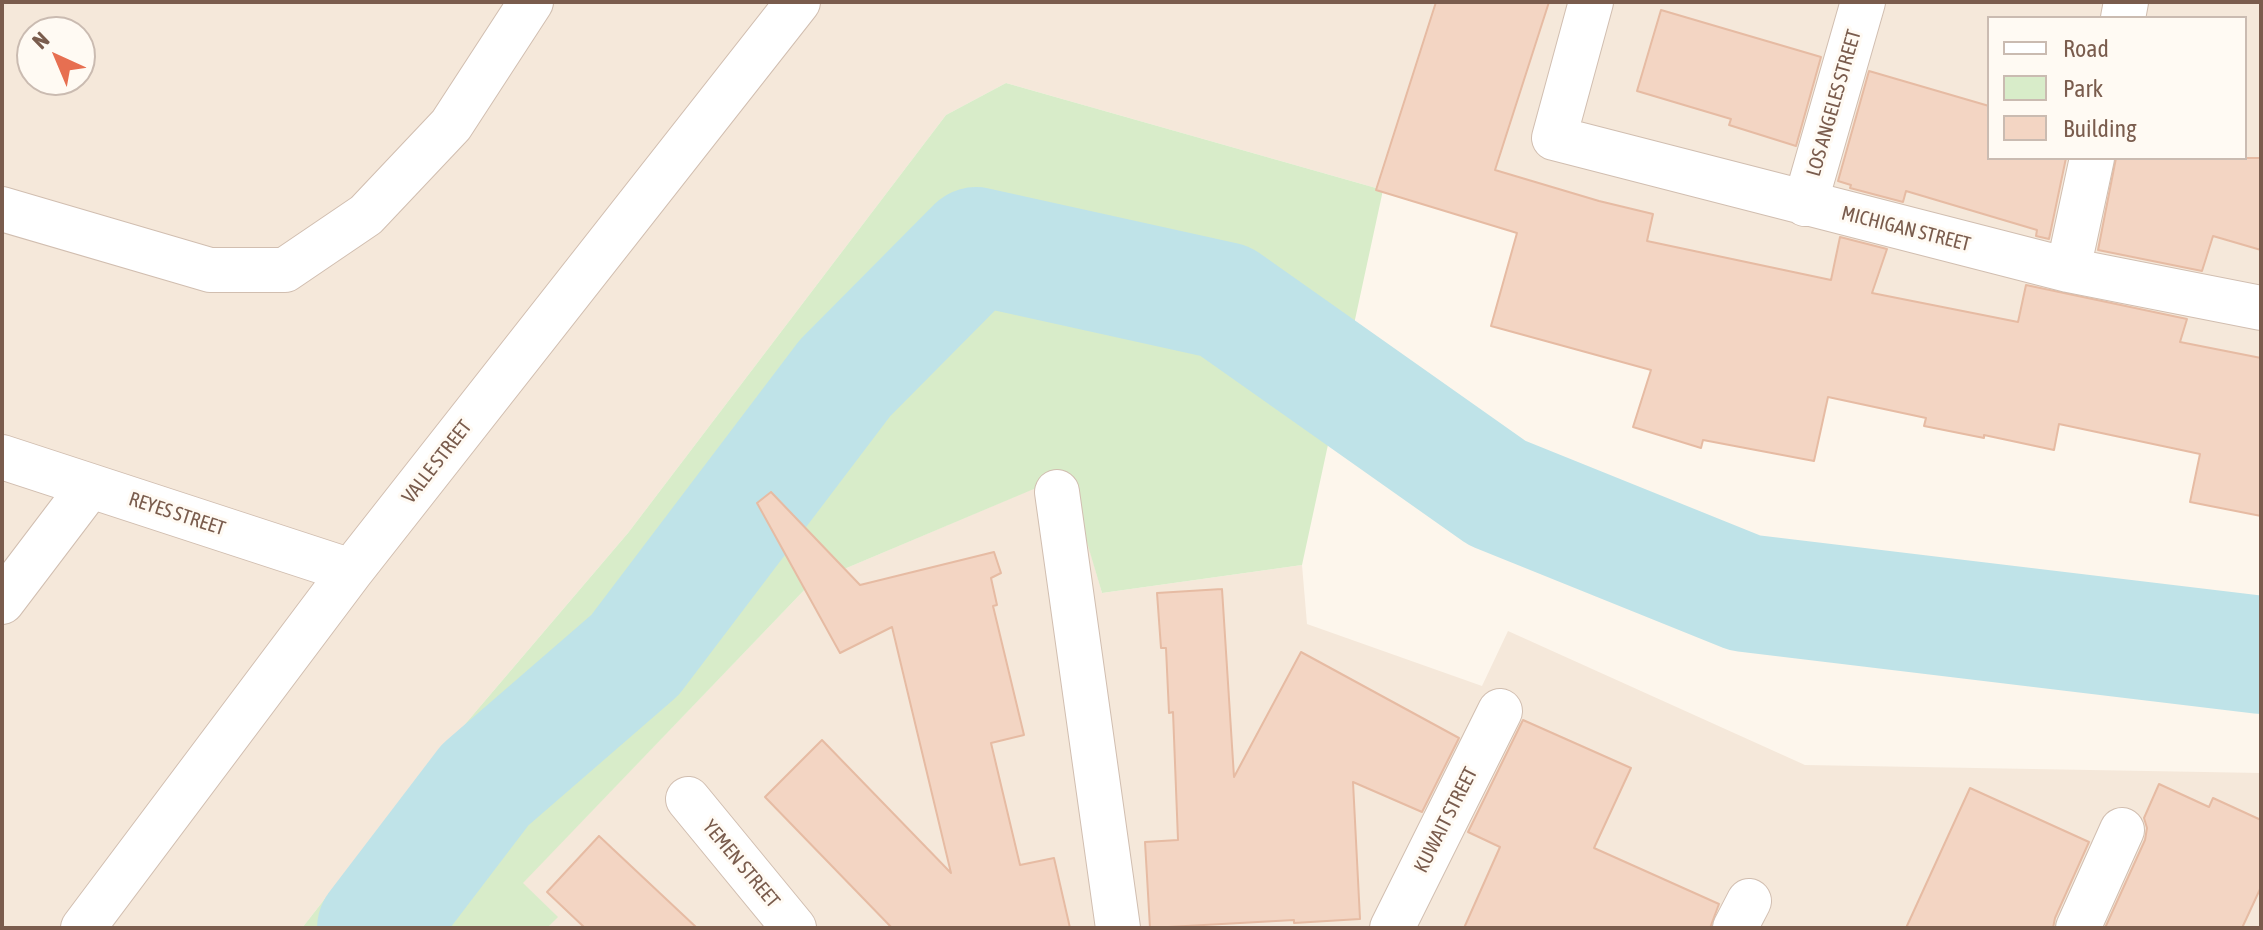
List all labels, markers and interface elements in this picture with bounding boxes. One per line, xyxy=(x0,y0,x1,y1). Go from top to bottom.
north arrow xyxy=(16,16,96,96)
legend xyxy=(1987,16,2247,160)
text: N xyxy=(27,26,54,54)
street label: LOS ANGELES STREET xyxy=(1802,27,1866,179)
text: Road xyxy=(2063,35,2109,62)
text: Park xyxy=(2063,75,2103,102)
text: Building xyxy=(2063,115,2136,142)
street label: MICHIGAN STREET xyxy=(1839,201,1973,257)
street label: VALLE STREET xyxy=(397,416,477,508)
street label: REYES STREET xyxy=(126,487,228,541)
street label: KUWAIT STREET xyxy=(1409,763,1483,877)
street label: YEMEN STREET xyxy=(697,815,785,913)

